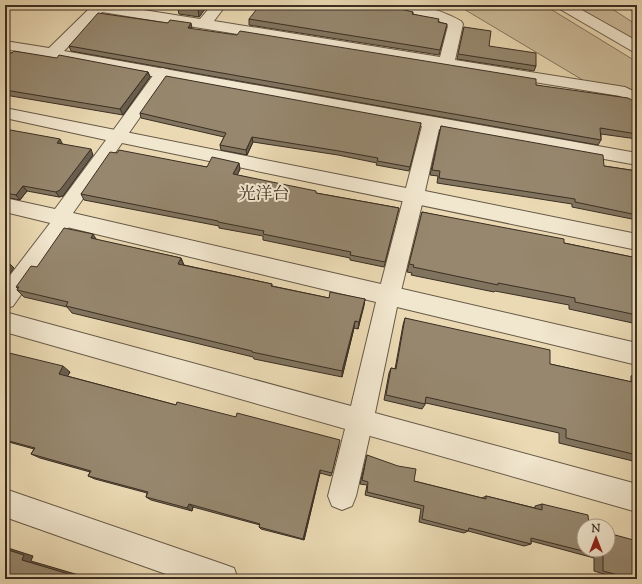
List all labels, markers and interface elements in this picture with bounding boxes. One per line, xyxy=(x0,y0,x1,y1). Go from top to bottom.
district label: 光洋台 xyxy=(239,183,290,207)
north arrow xyxy=(576,518,616,558)
text: N xyxy=(591,521,601,537)

